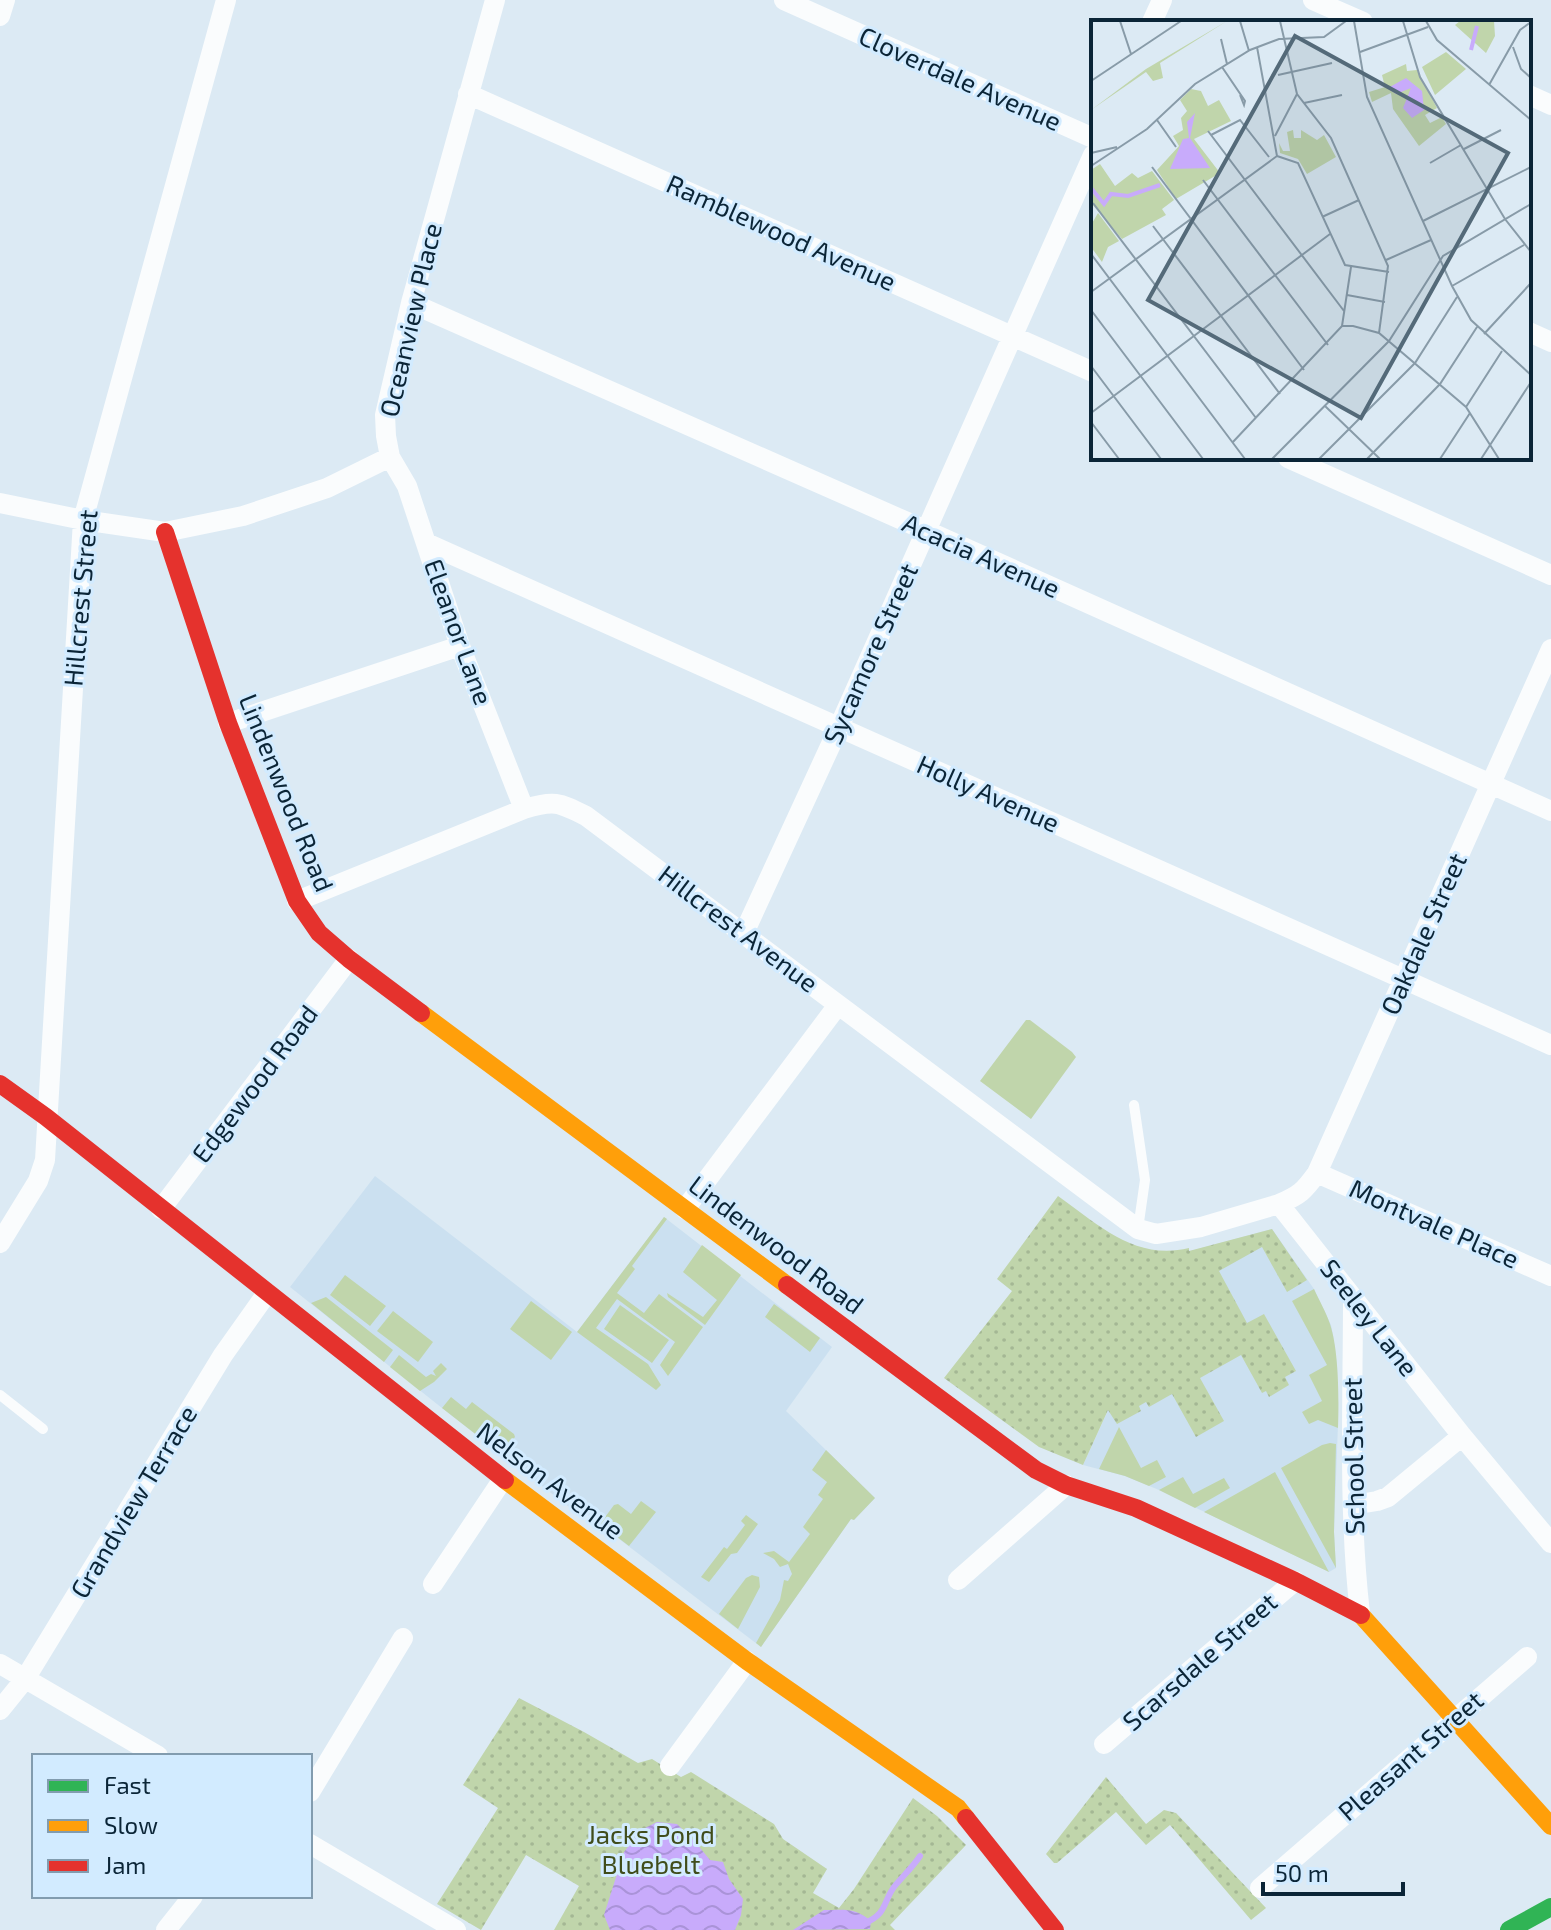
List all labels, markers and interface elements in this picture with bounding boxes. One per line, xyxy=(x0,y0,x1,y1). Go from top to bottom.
street label: Cloverdale Avenue xyxy=(855,19,1067,136)
inset map xyxy=(1091,20,1531,460)
street label: Ramblewood Avenue xyxy=(662,167,901,296)
street label: Oceanview Place xyxy=(372,220,447,420)
street label: Acacia Avenue xyxy=(898,506,1065,603)
street label: Hillcrest Street xyxy=(56,508,103,687)
street label: Eleanor Lane xyxy=(419,554,500,709)
street label: Sycamore Street xyxy=(816,558,923,749)
street label: Lindenwood Road xyxy=(234,689,341,896)
street label: Holly Avenue xyxy=(913,747,1065,838)
street label: Oakdale Street xyxy=(1373,848,1472,1019)
street label: Hillcrest Avenue xyxy=(653,858,825,998)
street label: Edgewood Road xyxy=(184,998,323,1168)
street label: Lindenwood Road xyxy=(684,1168,870,1319)
street label: Montvale Place xyxy=(1345,1171,1524,1274)
street label: Seeley Lane xyxy=(1315,1252,1425,1382)
street label: School Street xyxy=(1336,1377,1369,1535)
street label: Grandview Terrace xyxy=(63,1399,202,1603)
street label: Nelson Avenue xyxy=(472,1415,630,1545)
street label: Scarsdale Street xyxy=(1116,1585,1283,1736)
street label: Pleasant Street xyxy=(1331,1683,1489,1826)
legend xyxy=(32,1754,312,1898)
text: Fast xyxy=(104,1770,151,1799)
text: Slow xyxy=(104,1810,158,1839)
park label: Jacks Pond Bluebelt xyxy=(587,1818,715,1879)
scale bar xyxy=(1263,1846,1403,1896)
text: Jam xyxy=(104,1850,146,1879)
text: 50 m xyxy=(1275,1858,1329,1887)

